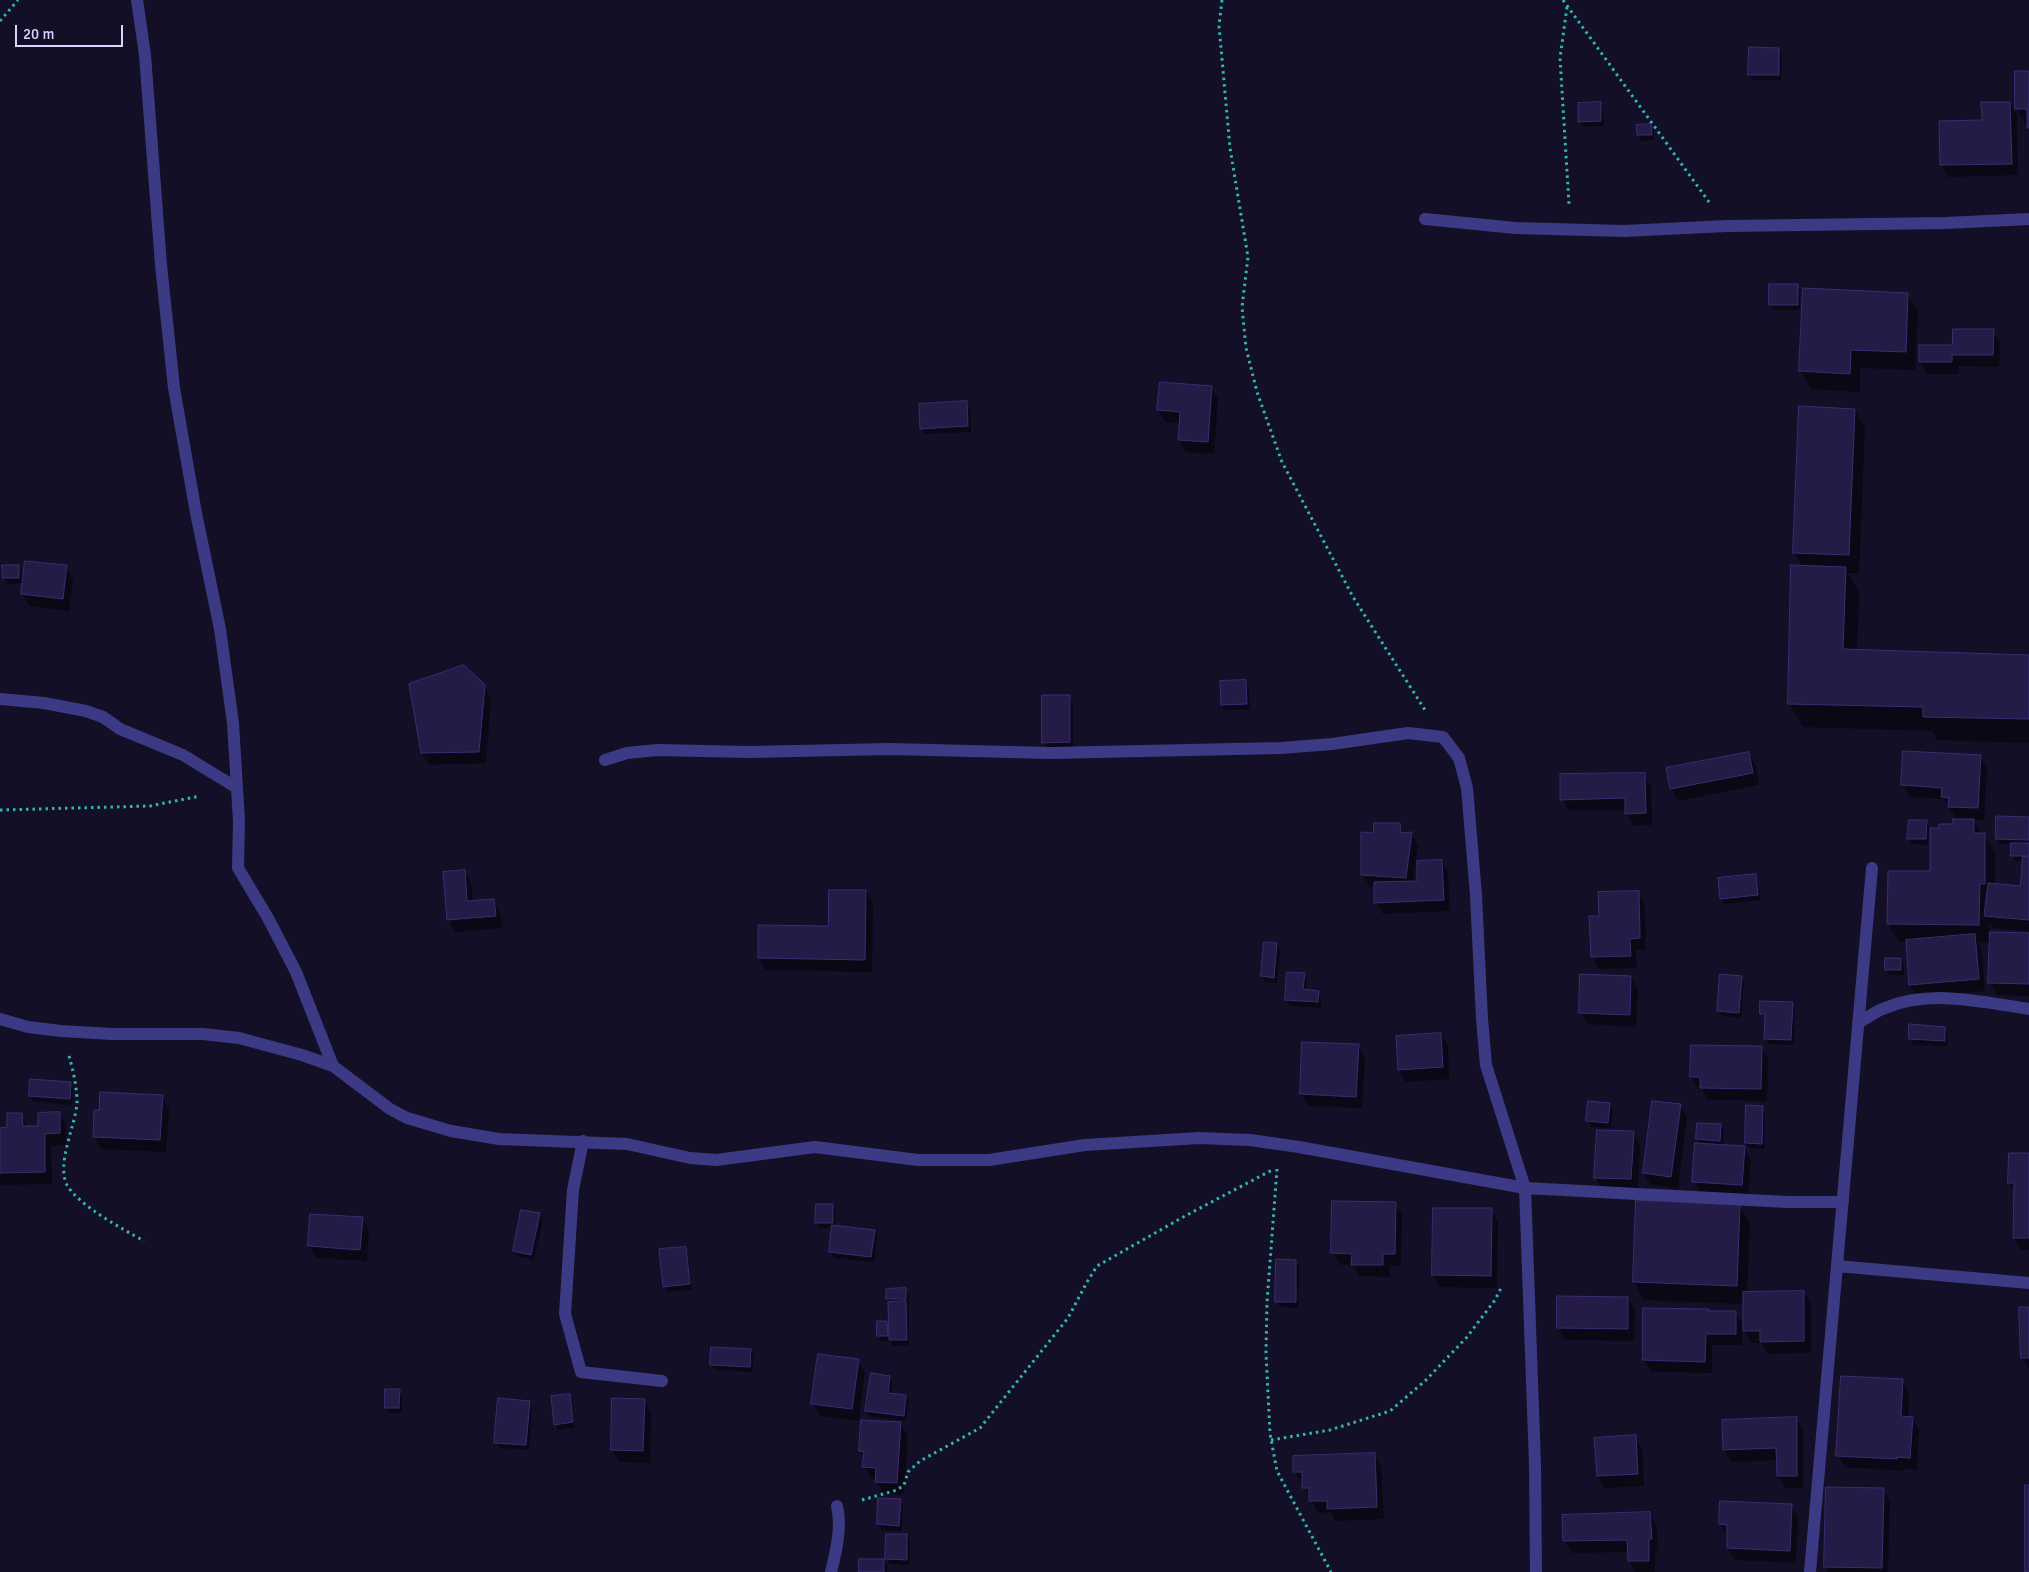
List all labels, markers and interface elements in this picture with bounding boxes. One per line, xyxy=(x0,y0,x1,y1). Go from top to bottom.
scale bar xyxy=(18,15,125,47)
text: 20 m xyxy=(23,25,54,43)

